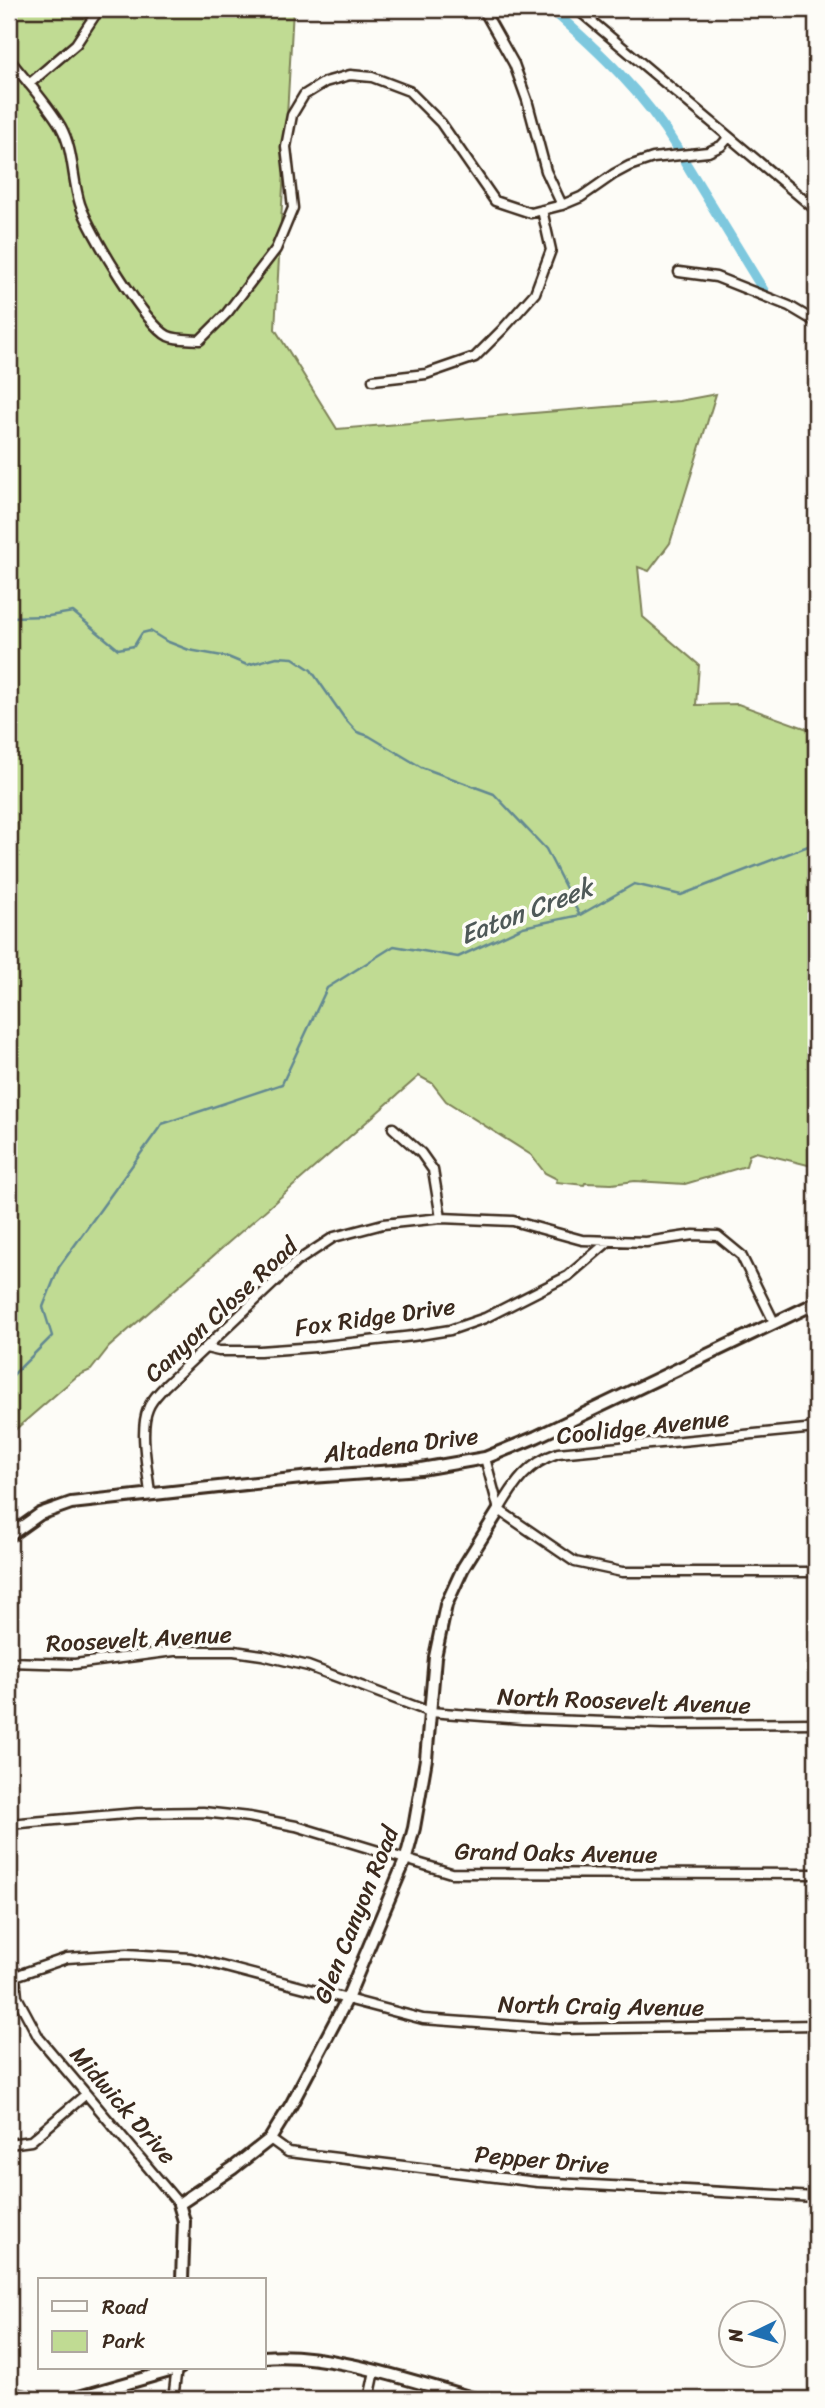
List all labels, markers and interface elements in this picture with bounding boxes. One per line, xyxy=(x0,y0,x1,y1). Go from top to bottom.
water label: Eaton Creek xyxy=(453,863,602,957)
street label: Canyon Close Road xyxy=(134,1226,309,1393)
street label: Fox Ridge Drive xyxy=(292,1285,458,1349)
street label: Coolidge Avenue xyxy=(555,1397,731,1457)
street label: Altadena Drive xyxy=(320,1415,481,1475)
street label: Roosevelt Avenue xyxy=(45,1613,233,1665)
street label: North Roosevelt Avenue xyxy=(496,1676,752,1726)
street label: Glen Canyon Road xyxy=(301,1819,411,2010)
street label: Grand Oaks Avenue xyxy=(454,1830,658,1876)
street label: North Craig Avenue xyxy=(497,1983,705,2029)
street label: Midwick Drive xyxy=(59,2036,187,2174)
street label: Pepper Drive xyxy=(473,2133,611,2187)
legend xyxy=(38,2278,266,2370)
text: Road xyxy=(102,2288,149,2326)
north arrow xyxy=(716,2300,786,2370)
text: Park xyxy=(102,2322,145,2360)
text: N xyxy=(718,2327,753,2344)

